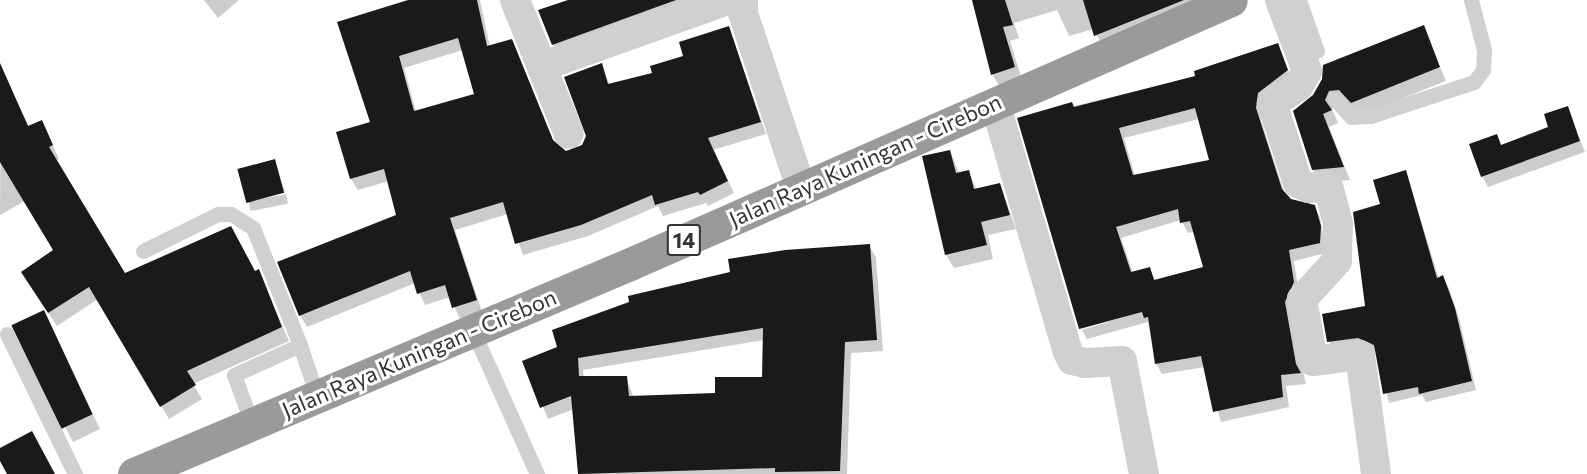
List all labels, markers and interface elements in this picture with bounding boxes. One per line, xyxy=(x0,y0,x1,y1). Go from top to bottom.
street label: Jalan Raya Kuningan - Cirebon xyxy=(725,88,1005,232)
road number: 14 xyxy=(666,222,702,258)
street label: Jalan Raya Kuningan - Cirebon xyxy=(278,283,560,423)

